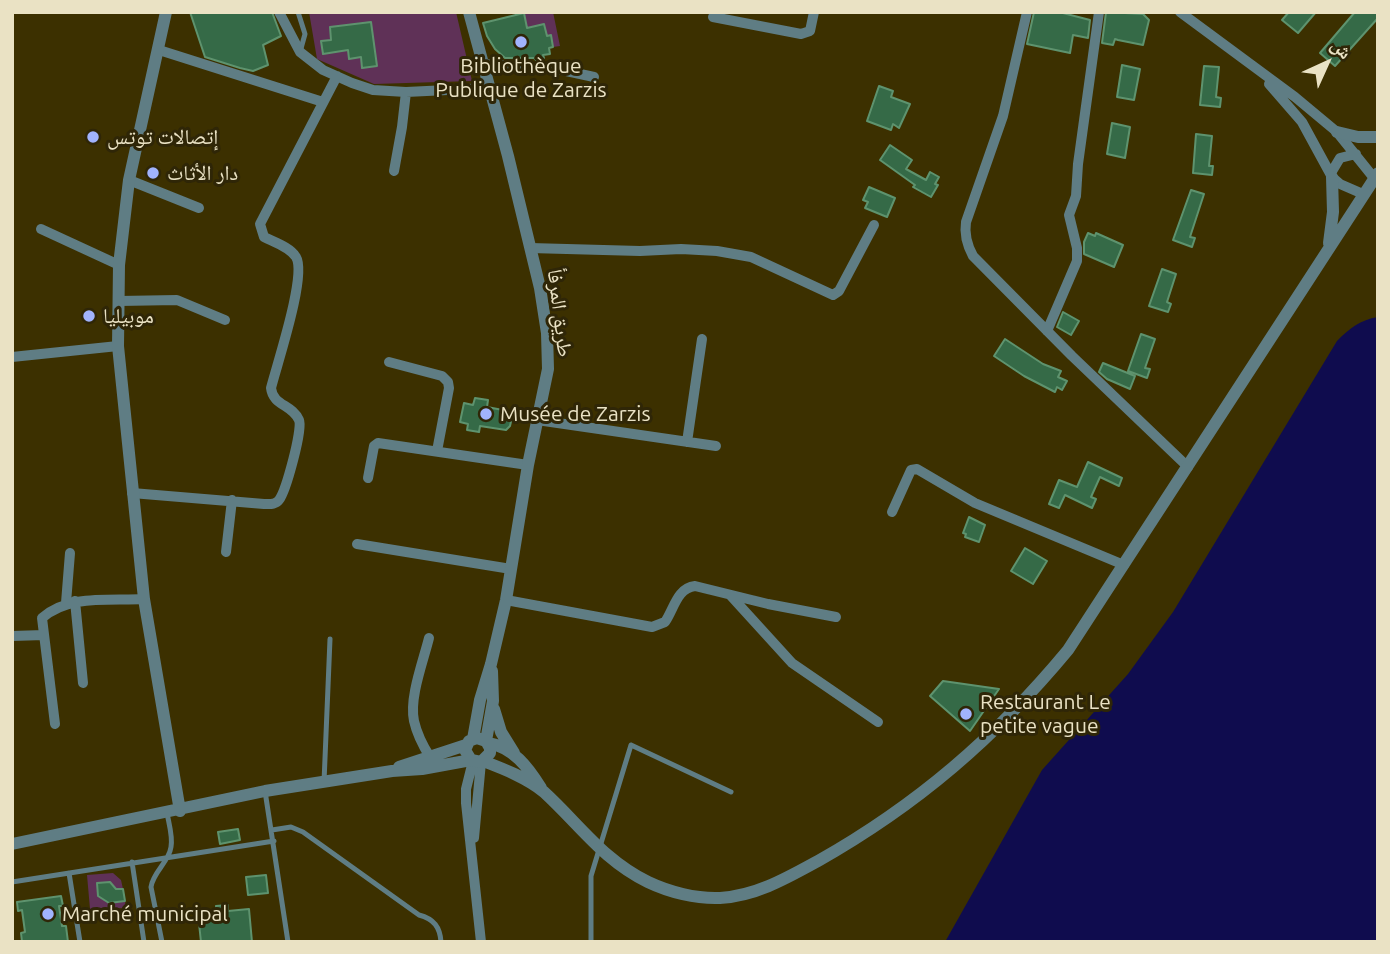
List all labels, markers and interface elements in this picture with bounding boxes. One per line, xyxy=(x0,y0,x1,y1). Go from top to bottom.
north arrow xyxy=(1292,28,1362,98)
text: ش xyxy=(1327,33,1357,63)
marker: Bibliothèque Publique de Zarzis xyxy=(513,34,529,50)
place label: Bibliothèque Publique de Zarzis xyxy=(435,53,607,103)
place label: إتصالات توتس xyxy=(107,124,218,150)
marker: إتصالات توتس xyxy=(85,129,101,145)
place label: دار الأثاث xyxy=(167,160,238,186)
marker: دار الأثاث xyxy=(145,165,161,181)
street label: طريق المرفأ xyxy=(542,268,578,358)
place label: موبيليا xyxy=(103,303,154,329)
marker: موبيليا xyxy=(81,308,97,324)
place label: Musée de Zarzis xyxy=(500,401,651,427)
marker: Musée de Zarzis xyxy=(478,406,494,422)
place label: Restaurant Le petite vague xyxy=(980,689,1111,739)
marker: Restaurant Le petite vague xyxy=(958,706,974,722)
place label: Marché municipal xyxy=(62,901,228,927)
marker: Marché municipal xyxy=(40,906,56,922)

